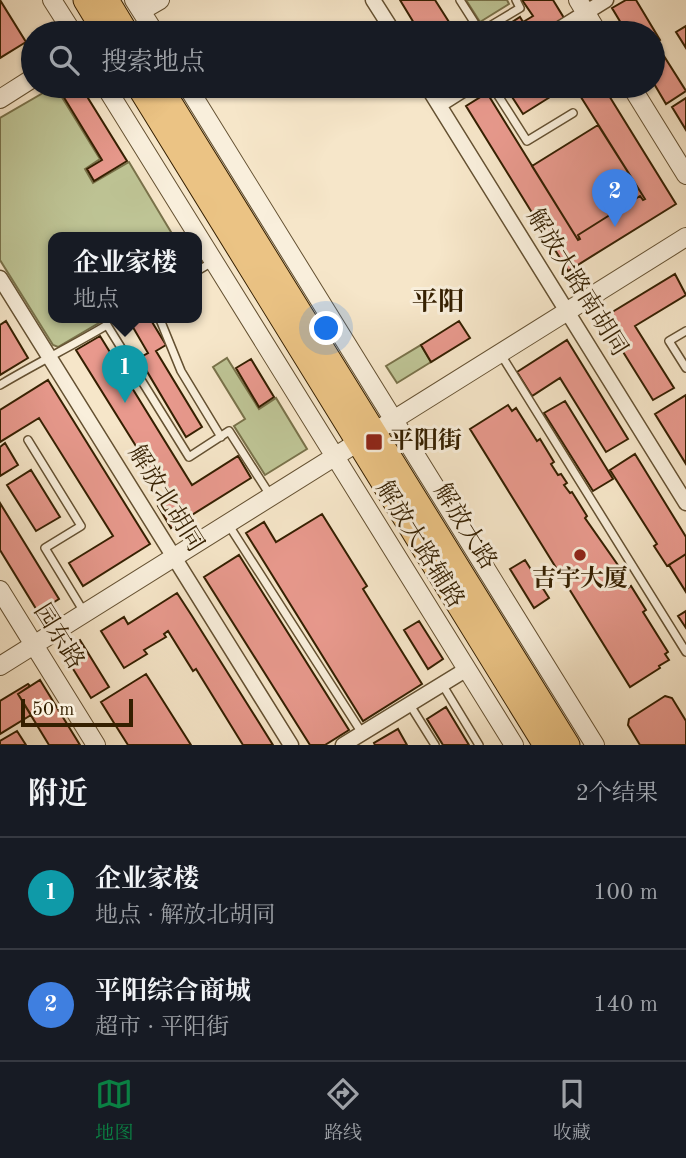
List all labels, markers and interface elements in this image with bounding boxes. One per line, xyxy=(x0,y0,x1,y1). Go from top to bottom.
search box xyxy=(21,21,665,98)
icon: search xyxy=(45,41,83,79)
text: 搜索地点 xyxy=(101,50,205,76)
pin: 2 xyxy=(592,169,638,227)
street label: 解放大路南胡同 xyxy=(521,204,633,361)
popup xyxy=(48,232,202,323)
text: 企业家楼 xyxy=(73,251,177,277)
district label: 平阳 xyxy=(412,287,464,316)
text: 地点 xyxy=(73,288,119,311)
your location xyxy=(309,311,343,345)
pin: 1 xyxy=(102,345,148,403)
place label: 平阳街 xyxy=(390,427,462,454)
marker: 平阳街 xyxy=(364,432,384,452)
street label: 解放北胡同 xyxy=(123,440,210,556)
street label: 解放大路辅路 xyxy=(371,476,470,612)
street label: 解放大路 xyxy=(428,478,502,574)
marker: 吉宇大厦 xyxy=(572,547,588,563)
place label: 吉宇大厦 xyxy=(532,565,628,592)
street label: 园东路 xyxy=(29,599,90,674)
scale bar xyxy=(21,696,133,728)
text: 50 m xyxy=(32,701,74,720)
text: 附近 xyxy=(28,780,88,810)
text: 2个结果 xyxy=(576,782,658,805)
text: 企业家楼 xyxy=(95,867,199,893)
text: 1 xyxy=(44,881,58,904)
text: 100 m xyxy=(593,881,658,904)
text: 地点 · 解放北胡同 xyxy=(95,904,275,927)
text: 平阳综合商城 xyxy=(95,979,251,1005)
text: 2 xyxy=(44,993,58,1016)
text: 140 m xyxy=(593,993,658,1016)
text: 超市 · 平阳街 xyxy=(95,1016,229,1039)
tab: 地图 xyxy=(95,1075,133,1146)
tab: 路线 xyxy=(324,1075,362,1146)
tab: 收藏 xyxy=(553,1075,591,1146)

